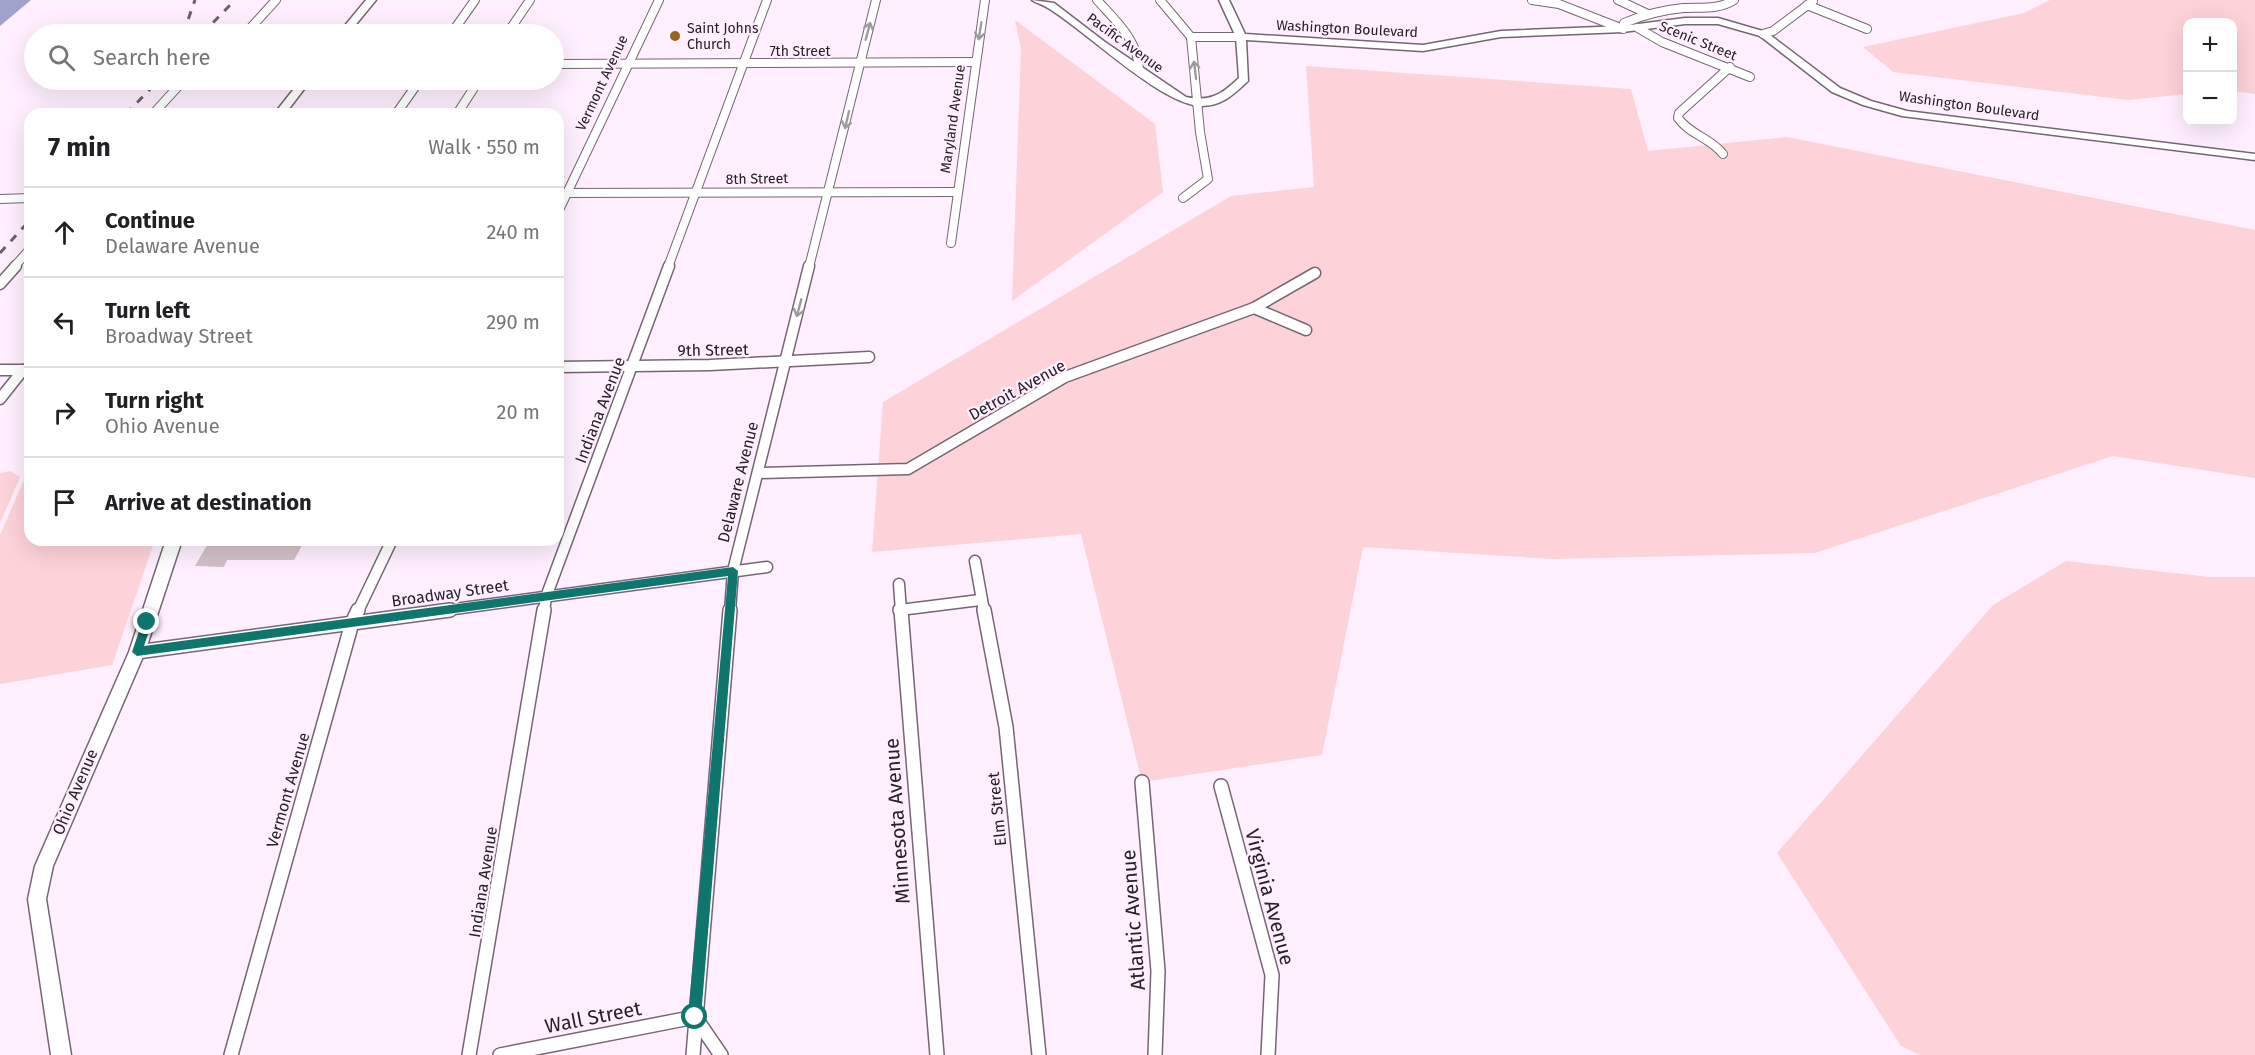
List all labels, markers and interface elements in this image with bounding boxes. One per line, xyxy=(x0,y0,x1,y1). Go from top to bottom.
street label: Pacific Avenue xyxy=(1083,10,1167,76)
street label: Washington Boulevard xyxy=(1276,17,1418,41)
street label: Scenic Street xyxy=(1657,18,1740,65)
map controls xyxy=(2183,18,2237,126)
button: + xyxy=(2183,18,2237,72)
place label: Saint Johns Church xyxy=(687,20,759,53)
one-way arrow xyxy=(974,21,985,40)
one-way arrow xyxy=(863,22,875,41)
search box xyxy=(24,24,564,90)
marker: Saint Johns Church xyxy=(668,29,682,43)
street label: Vermont Avenue xyxy=(572,32,632,134)
icon: search xyxy=(45,41,78,74)
street label: 7th Street xyxy=(769,43,832,60)
text: Search here xyxy=(93,44,211,71)
one-way arrow xyxy=(1189,61,1200,81)
street label: Maryland Avenue xyxy=(937,64,969,174)
button: − xyxy=(2183,72,2237,126)
street label: Washington Boulevard xyxy=(1898,88,2040,124)
one-way arrow xyxy=(840,110,852,129)
text: 7 min xyxy=(48,132,111,163)
text: Walk · 550 m xyxy=(428,135,540,159)
street label: 8th Street xyxy=(726,170,789,188)
text: Continue xyxy=(105,207,195,234)
icon: ahead xyxy=(48,216,81,249)
text: 240 m xyxy=(486,220,540,244)
text: Delaware Avenue xyxy=(105,234,260,258)
text: Turn left xyxy=(105,297,190,324)
one-way arrow xyxy=(792,299,804,318)
icon: left xyxy=(48,306,81,339)
text: 290 m xyxy=(486,310,540,334)
text: Broadway Street xyxy=(105,324,253,348)
street label: 9th Street xyxy=(677,340,749,360)
street label: Indiana Avenue xyxy=(571,354,629,466)
street label: Detroit Avenue xyxy=(965,356,1069,424)
text: Turn right xyxy=(105,387,204,414)
icon: right xyxy=(48,396,81,429)
text: 20 m xyxy=(497,400,540,424)
text: Ohio Avenue xyxy=(105,414,220,438)
street label: Delaware Avenue xyxy=(714,420,762,544)
icon: arrive xyxy=(48,486,81,519)
text: Arrive at destination xyxy=(105,489,312,516)
street label: Broadway Street xyxy=(390,575,510,611)
route end xyxy=(133,608,159,634)
street label: Vermont Avenue xyxy=(262,730,314,850)
street label: Minnesota Avenue xyxy=(879,737,915,905)
street label: Ohio Avenue xyxy=(48,746,102,838)
street label: Elm Street xyxy=(984,771,1010,847)
street label: Indiana Avenue xyxy=(465,825,501,939)
street label: Virginia Avenue xyxy=(1240,826,1300,968)
street label: Atlantic Avenue xyxy=(1116,849,1150,991)
street label: Wall Street xyxy=(543,996,644,1038)
route start xyxy=(681,1003,707,1029)

